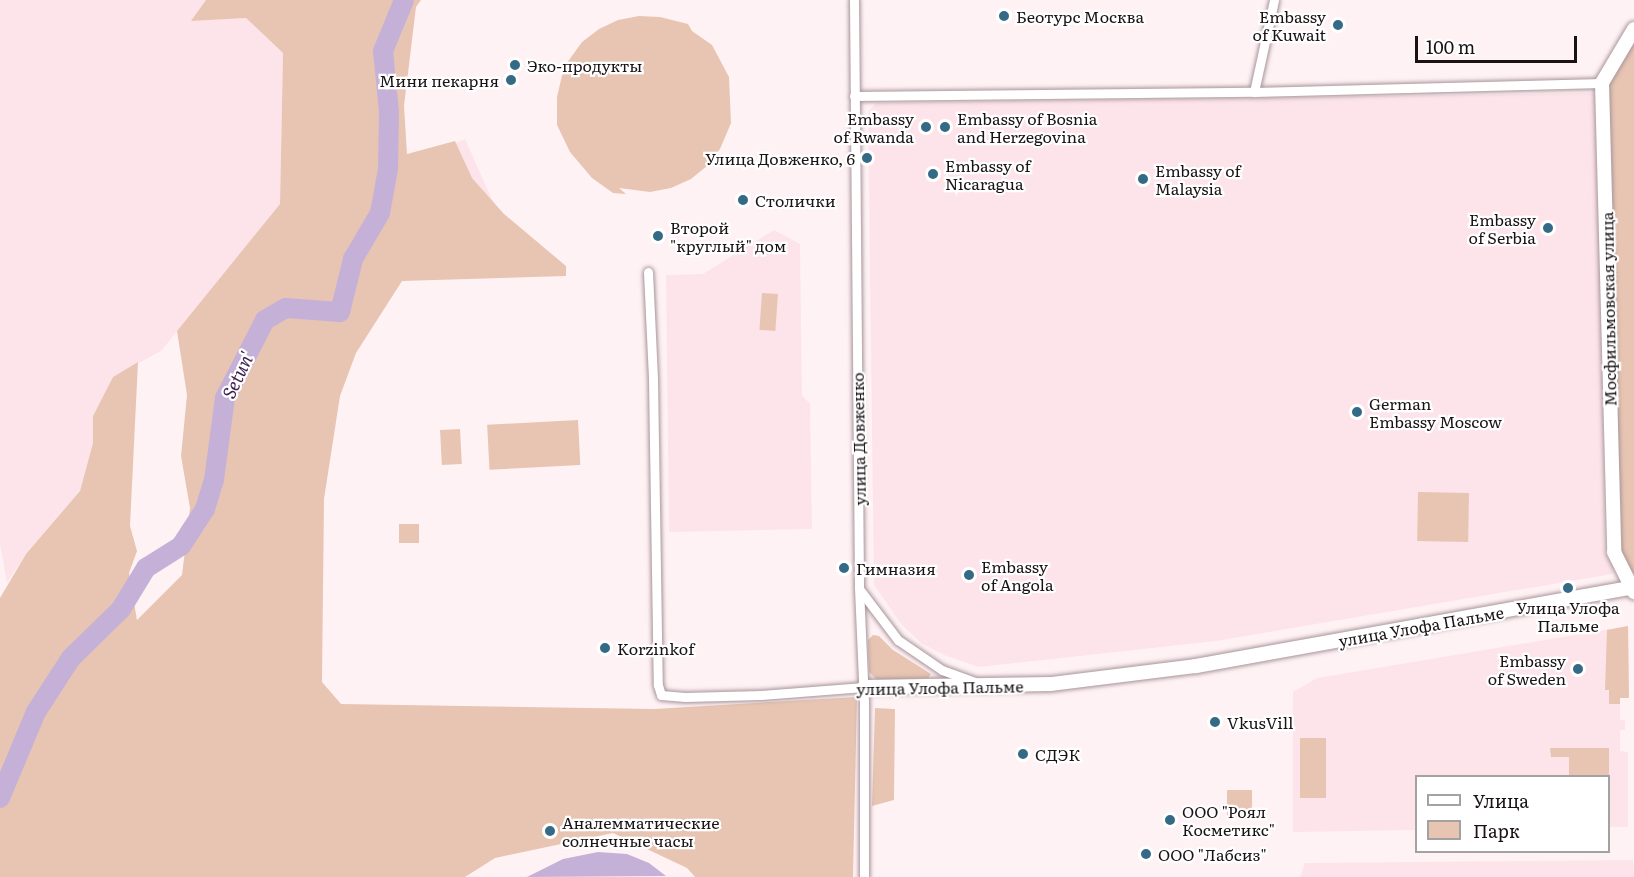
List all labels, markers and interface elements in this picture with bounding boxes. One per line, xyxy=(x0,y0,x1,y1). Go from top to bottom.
place label: Беотурс Москва xyxy=(1016,6,1144,26)
place label: Embassy of Kuwait xyxy=(1253,6,1326,44)
marker: Беотурс Москва xyxy=(997,9,1011,23)
marker: Embassy of Kuwait xyxy=(1331,18,1345,32)
scale bar xyxy=(1418,24,1580,62)
text: 100 m xyxy=(1426,33,1475,60)
place label: Эко-продукты xyxy=(527,55,642,75)
marker: Эко-продукты xyxy=(508,58,522,72)
place label: Мини пекарня xyxy=(379,70,499,90)
marker: Мини пекарня xyxy=(504,73,518,87)
place label: Embassy of Rwanda xyxy=(834,108,914,146)
place label: Embassy of Bosnia and Herzegovina xyxy=(957,108,1097,146)
marker: Embassy of Rwanda xyxy=(919,120,933,134)
marker: Embassy of Bosnia and Herzegovina xyxy=(938,120,952,134)
place label: Улица Довженко, 6 xyxy=(705,148,855,168)
marker: Улица Довженко, 6 xyxy=(860,151,874,165)
place label: Embassy of Nicaragua xyxy=(945,155,1031,193)
place label: Embassy of Malaysia xyxy=(1155,160,1241,198)
marker: Embassy of Nicaragua xyxy=(926,167,940,181)
marker: Embassy of Malaysia xyxy=(1136,172,1150,186)
place label: Столички xyxy=(755,190,836,210)
marker: Столички xyxy=(736,193,750,207)
place label: Embassy of Serbia xyxy=(1469,209,1536,247)
street label: Мосфильмовская улица xyxy=(1597,211,1619,407)
place label: Второй "круглый" дом xyxy=(670,217,786,255)
marker: Embassy of Serbia xyxy=(1541,221,1555,235)
marker: Второй "круглый" дом xyxy=(651,229,665,243)
water label: Setun' xyxy=(218,348,258,402)
street label: улица Довженко xyxy=(847,372,869,506)
place label: German Embassy Moscow xyxy=(1369,393,1502,431)
marker: German Embassy Moscow xyxy=(1350,405,1364,419)
place label: Embassy of Angola xyxy=(981,556,1054,594)
place label: Гимназия xyxy=(856,558,936,578)
marker: Гимназия xyxy=(837,561,851,575)
marker: Embassy of Angola xyxy=(962,568,976,582)
marker: Улица Улофа Пальме xyxy=(1561,581,1575,595)
place label: Улица Улофа Пальме xyxy=(1516,597,1620,635)
street label: улица Улофа Пальме xyxy=(1337,602,1505,650)
place label: Korzinkof xyxy=(617,638,694,658)
marker: Korzinkof xyxy=(598,641,612,655)
place label: Embassy of Sweden xyxy=(1488,650,1566,688)
marker: Embassy of Sweden xyxy=(1571,662,1585,676)
street label: улица Улофа Пальме xyxy=(856,676,1024,698)
place label: VkusVill xyxy=(1227,712,1293,732)
marker: VkusVill xyxy=(1208,715,1222,729)
place label: СДЭК xyxy=(1035,744,1080,764)
marker: СДЭК xyxy=(1016,747,1030,761)
legend xyxy=(1415,775,1610,853)
text: Улица xyxy=(1473,787,1529,814)
place label: ООО "Роял Косметикс" xyxy=(1182,801,1275,839)
place label: Аналемматические солнечные часы xyxy=(562,812,720,850)
marker: ООО "Роял Косметикс" xyxy=(1163,813,1177,827)
text: Парк xyxy=(1473,817,1520,844)
marker: Аналемматические солнечные часы xyxy=(543,824,557,838)
place label: ООО "Лабсиз" xyxy=(1158,844,1267,864)
marker: ООО "Лабсиз" xyxy=(1139,847,1153,861)

